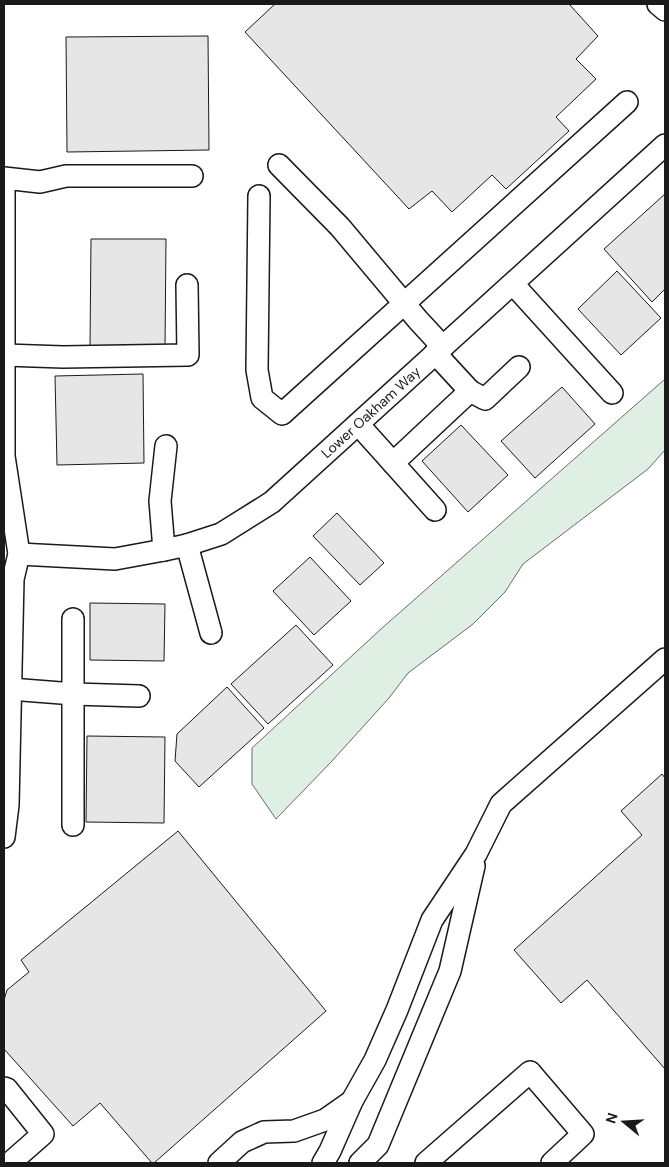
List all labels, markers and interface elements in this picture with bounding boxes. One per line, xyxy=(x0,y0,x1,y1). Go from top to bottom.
street label: Lower Oakham Way xyxy=(317,362,424,462)
north arrow xyxy=(599,1097,649,1147)
text: N xyxy=(601,1110,622,1126)

